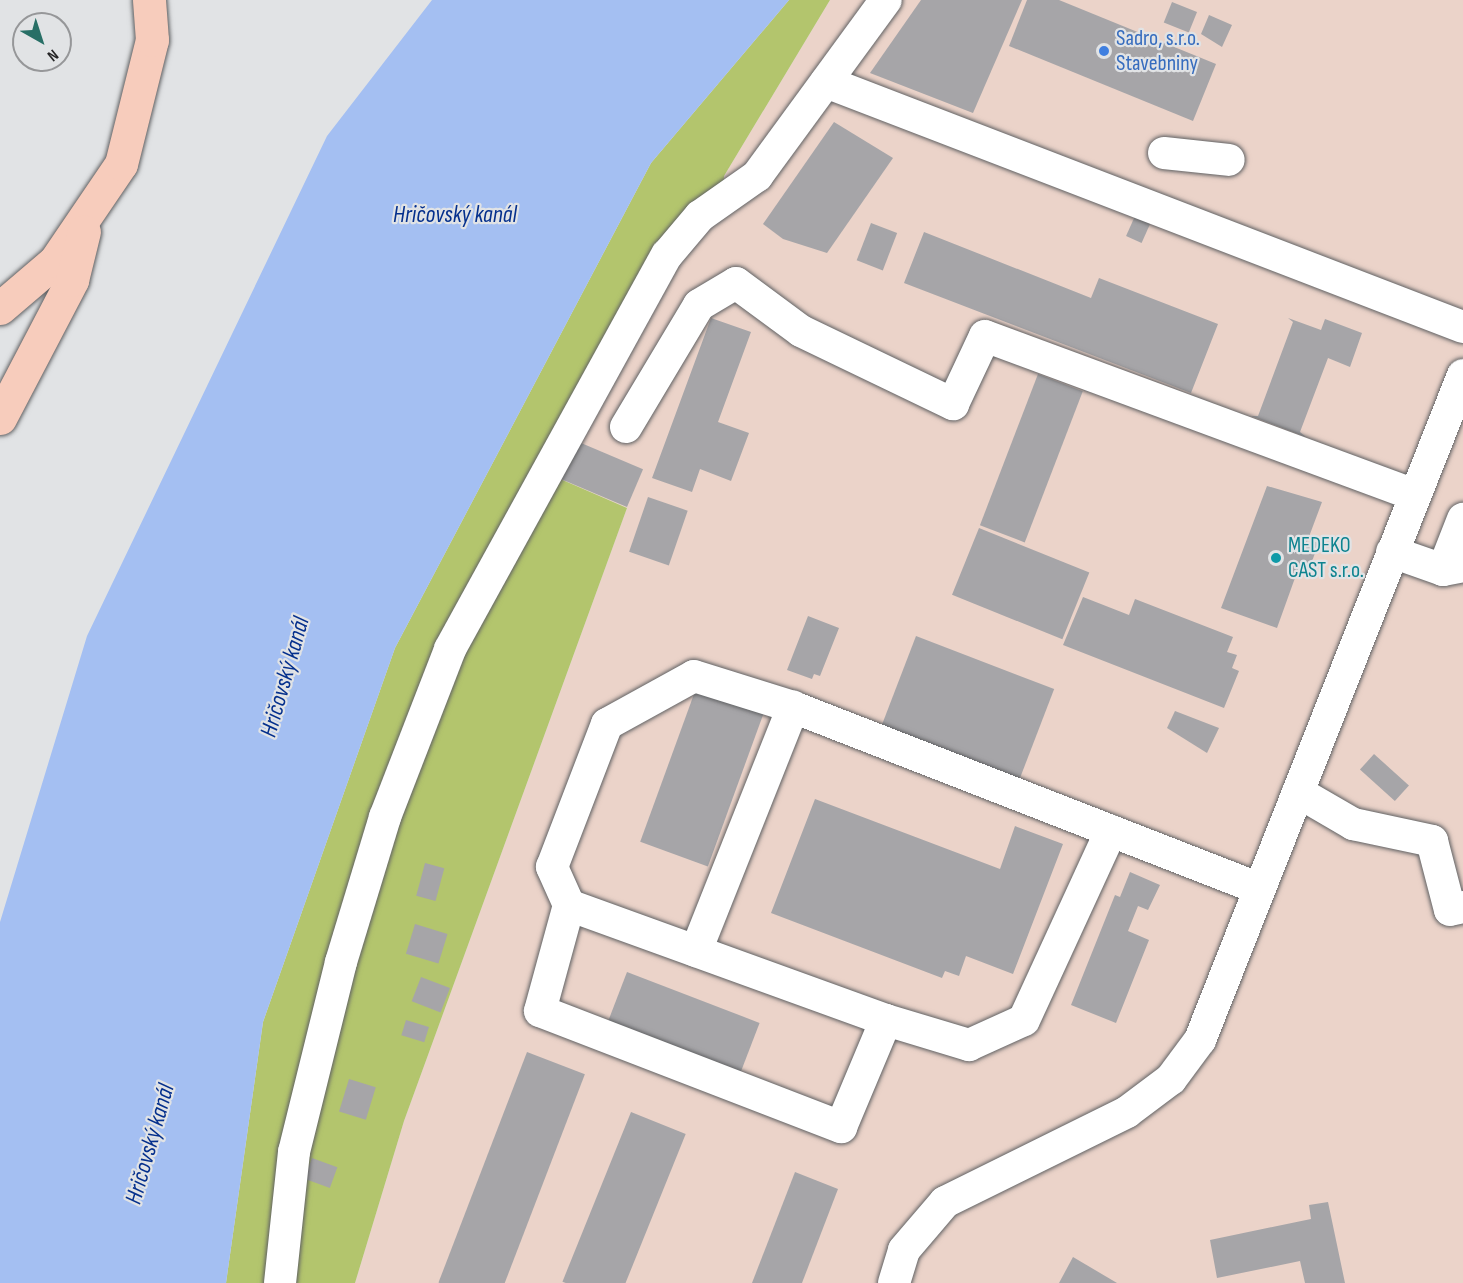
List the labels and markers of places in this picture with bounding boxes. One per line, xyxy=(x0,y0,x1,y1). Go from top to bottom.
place label: Sadro, s.r.o. Stavebniny xyxy=(1116,25,1200,76)
marker: Sadro, s.r.o. Stavebniny xyxy=(1097,44,1111,58)
place label: MEDEKO CAST s.r.o. xyxy=(1288,532,1364,584)
marker: MEDEKO CAST s.r.o. xyxy=(1269,551,1283,565)

